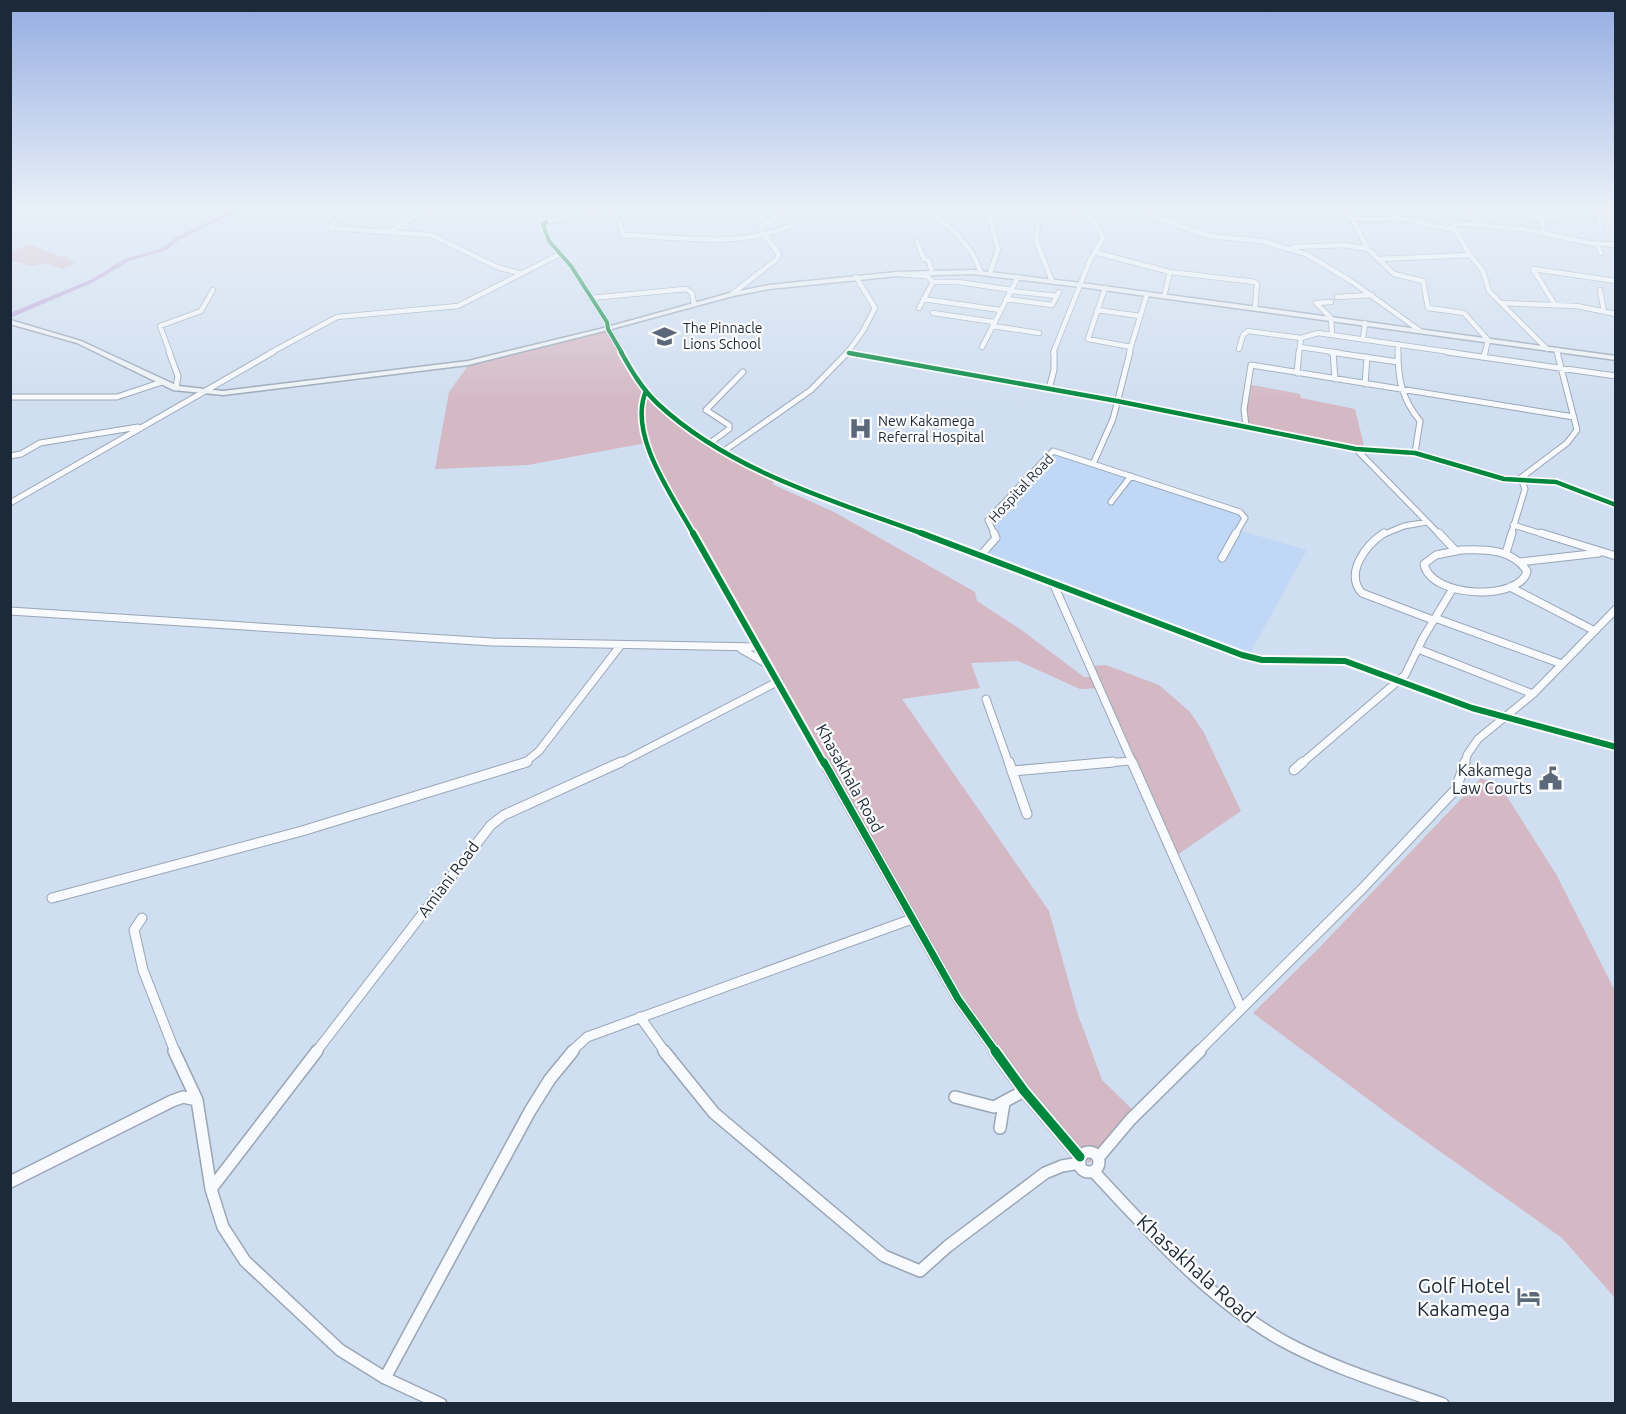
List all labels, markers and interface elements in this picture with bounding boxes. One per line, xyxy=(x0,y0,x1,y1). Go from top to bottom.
place label: The Pinnacle Lions School xyxy=(683,320,763,352)
school or university icon: The Pinnacle Lions School xyxy=(652,323,678,349)
place label: New Kakamega Referral Hospital xyxy=(878,413,984,445)
hospital icon: New Kakamega Referral Hospital xyxy=(847,416,873,442)
street label: Hospital Road xyxy=(985,451,1057,525)
street label: Khasakhala Road xyxy=(813,721,887,835)
place label: Kakamega Law Courts xyxy=(1452,761,1532,797)
public building icon: Kakamega Law Courts xyxy=(1537,766,1563,792)
street label: Amiani Road xyxy=(414,838,482,920)
street label: Khasakhala Road xyxy=(1133,1210,1260,1328)
place label: Golf Hotel Kakamega xyxy=(1417,1274,1510,1320)
hotel icon: Golf Hotel Kakamega xyxy=(1515,1284,1541,1310)

